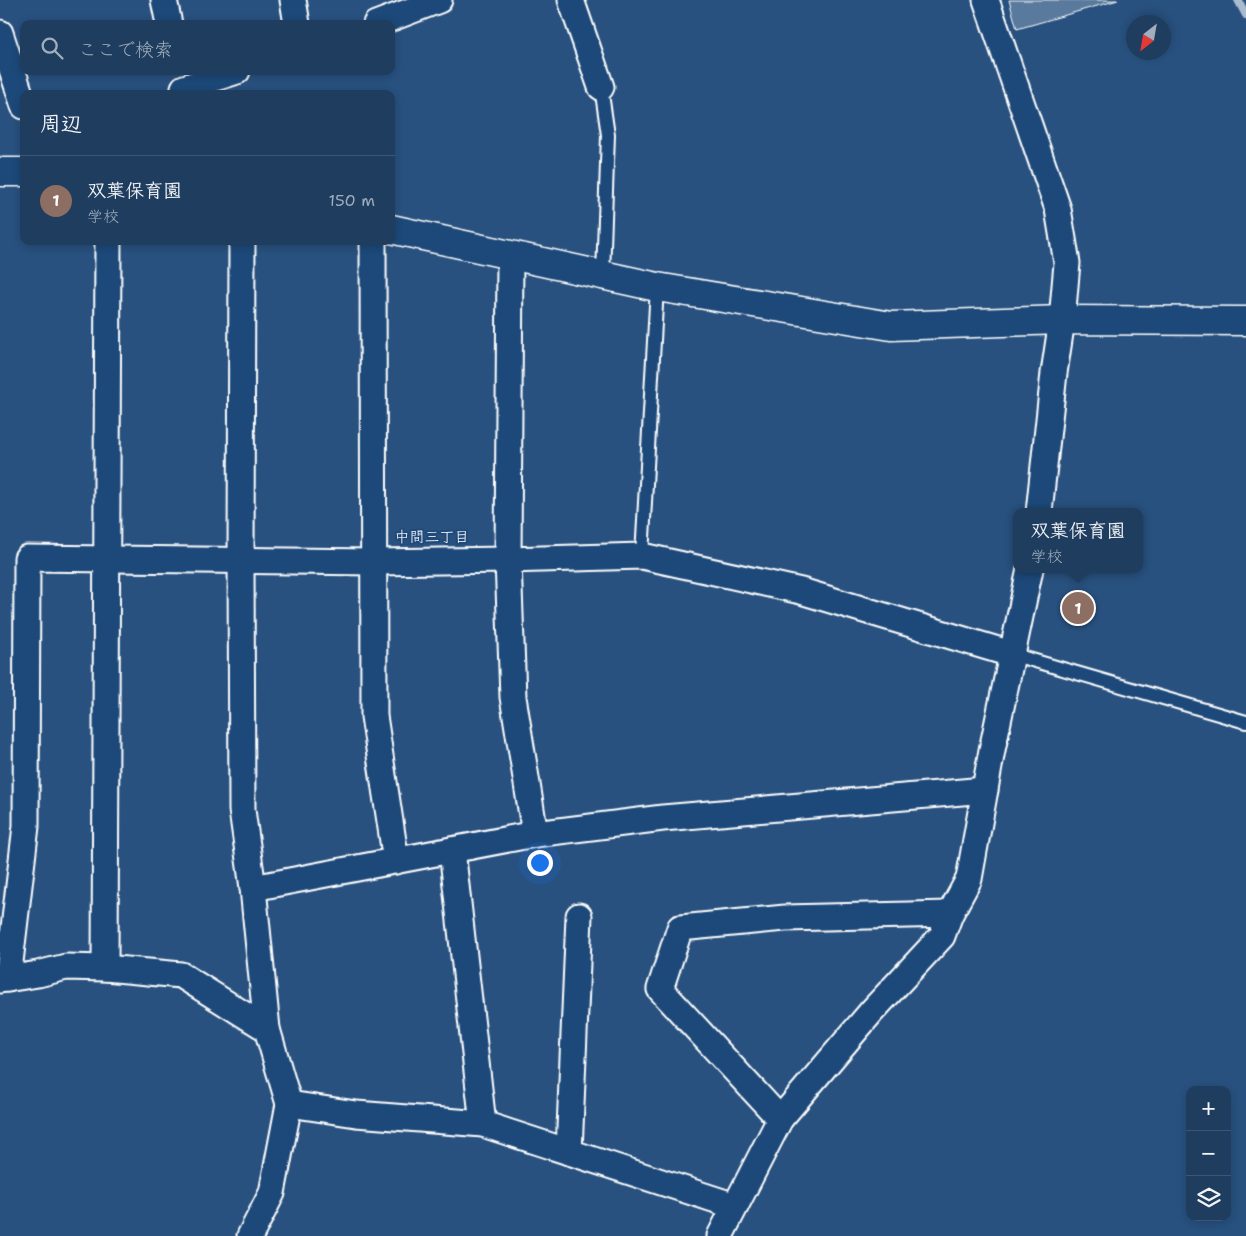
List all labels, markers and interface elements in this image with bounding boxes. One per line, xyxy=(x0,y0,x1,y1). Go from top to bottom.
north arrow xyxy=(1126,15,1171,60)
search box xyxy=(20,20,395,75)
icon: search xyxy=(38,34,66,62)
text: ここで検索 xyxy=(78,37,173,62)
text: 周辺 xyxy=(40,110,82,138)
text: 双葉保育園 xyxy=(87,178,182,203)
text: 1 xyxy=(52,190,60,211)
text: 150 m xyxy=(328,190,375,211)
text: 学校 xyxy=(87,206,119,227)
popup xyxy=(1013,508,1143,573)
text: 双葉保育園 xyxy=(1030,518,1126,543)
district label: 中間三丁目 xyxy=(394,527,470,547)
text: 学校 xyxy=(1030,546,1063,567)
pin: 1 xyxy=(1062,589,1094,627)
your location xyxy=(527,850,553,876)
map controls xyxy=(1186,1086,1231,1221)
button: + xyxy=(1186,1086,1231,1131)
button: − xyxy=(1186,1131,1231,1176)
button: layers xyxy=(1186,1176,1231,1221)

